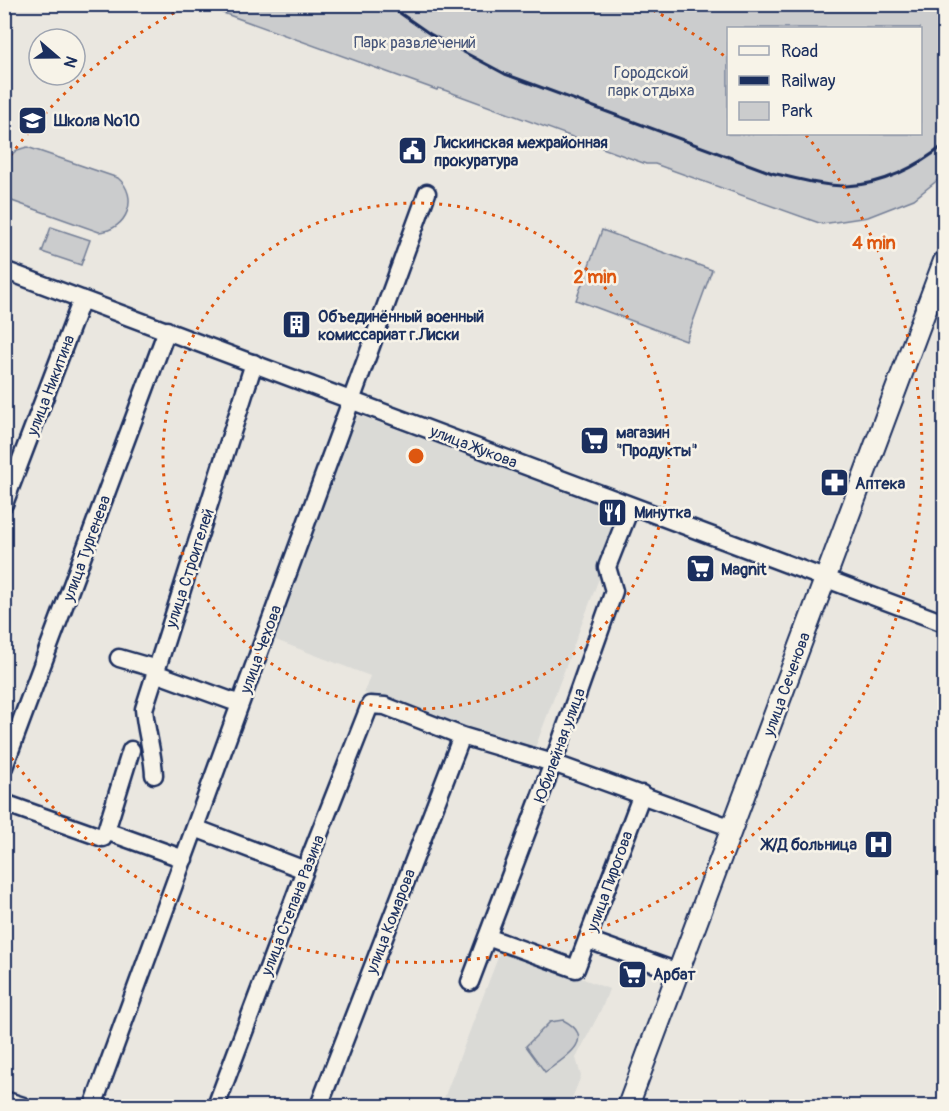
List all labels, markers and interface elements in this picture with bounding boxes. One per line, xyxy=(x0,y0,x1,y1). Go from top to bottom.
north arrow xyxy=(27,27,87,87)
legend xyxy=(727,27,922,135)
park label: Парк развлечений xyxy=(354,33,476,53)
text: Road xyxy=(781,40,818,63)
text: N xyxy=(59,53,81,70)
park label: Городской парк отдыха xyxy=(608,63,694,101)
text: Railway xyxy=(781,70,836,93)
text: Park xyxy=(781,100,813,123)
school or university icon: Школа №10 xyxy=(17,104,49,136)
place label: Школа №10 xyxy=(53,111,140,131)
place label: Лискинская межрайонная прокуратура xyxy=(433,133,608,171)
public building icon: Лискинская межрайонная прокуратура xyxy=(397,135,429,167)
text: 4 min xyxy=(852,232,896,255)
text: 2 min xyxy=(573,266,617,289)
place label: Объединённый военный комиссариат г.Лиски xyxy=(318,307,484,345)
building icon: Объединённый военный комиссариат г.Лиски xyxy=(281,309,313,341)
street label: улица Никитина xyxy=(22,332,79,440)
street label: улица Жукова xyxy=(426,421,520,473)
place label: магазин "Продукты" xyxy=(616,423,698,461)
supermarket icon: магазин "Продукты" xyxy=(579,425,611,457)
centre of rings xyxy=(406,446,426,466)
pharmacy icon: Аптека xyxy=(818,467,850,499)
place label: Аптека xyxy=(855,474,906,494)
street label: улица Тургенева xyxy=(58,493,115,605)
restaurant icon: Минутка xyxy=(597,496,629,528)
place label: Минутка xyxy=(634,503,692,523)
street label: улица Строителей xyxy=(161,506,219,631)
supermarket icon: Magnit xyxy=(684,553,716,585)
place label: Magnit xyxy=(721,560,767,580)
street label: улица Чехова xyxy=(235,602,286,697)
street label: улица Сеченова xyxy=(759,630,815,740)
street label: Юбилейная улица xyxy=(530,685,590,805)
street label: улица Пирогова xyxy=(582,828,637,935)
hospital icon: Ж/Д больница xyxy=(862,828,894,860)
street label: улица Степана Разина xyxy=(257,832,329,980)
place label: Ж/Д больница xyxy=(759,835,858,855)
street label: улица Комарова xyxy=(361,866,420,977)
supermarket icon: Арбат xyxy=(616,958,648,990)
place label: Арбат xyxy=(653,965,697,985)

